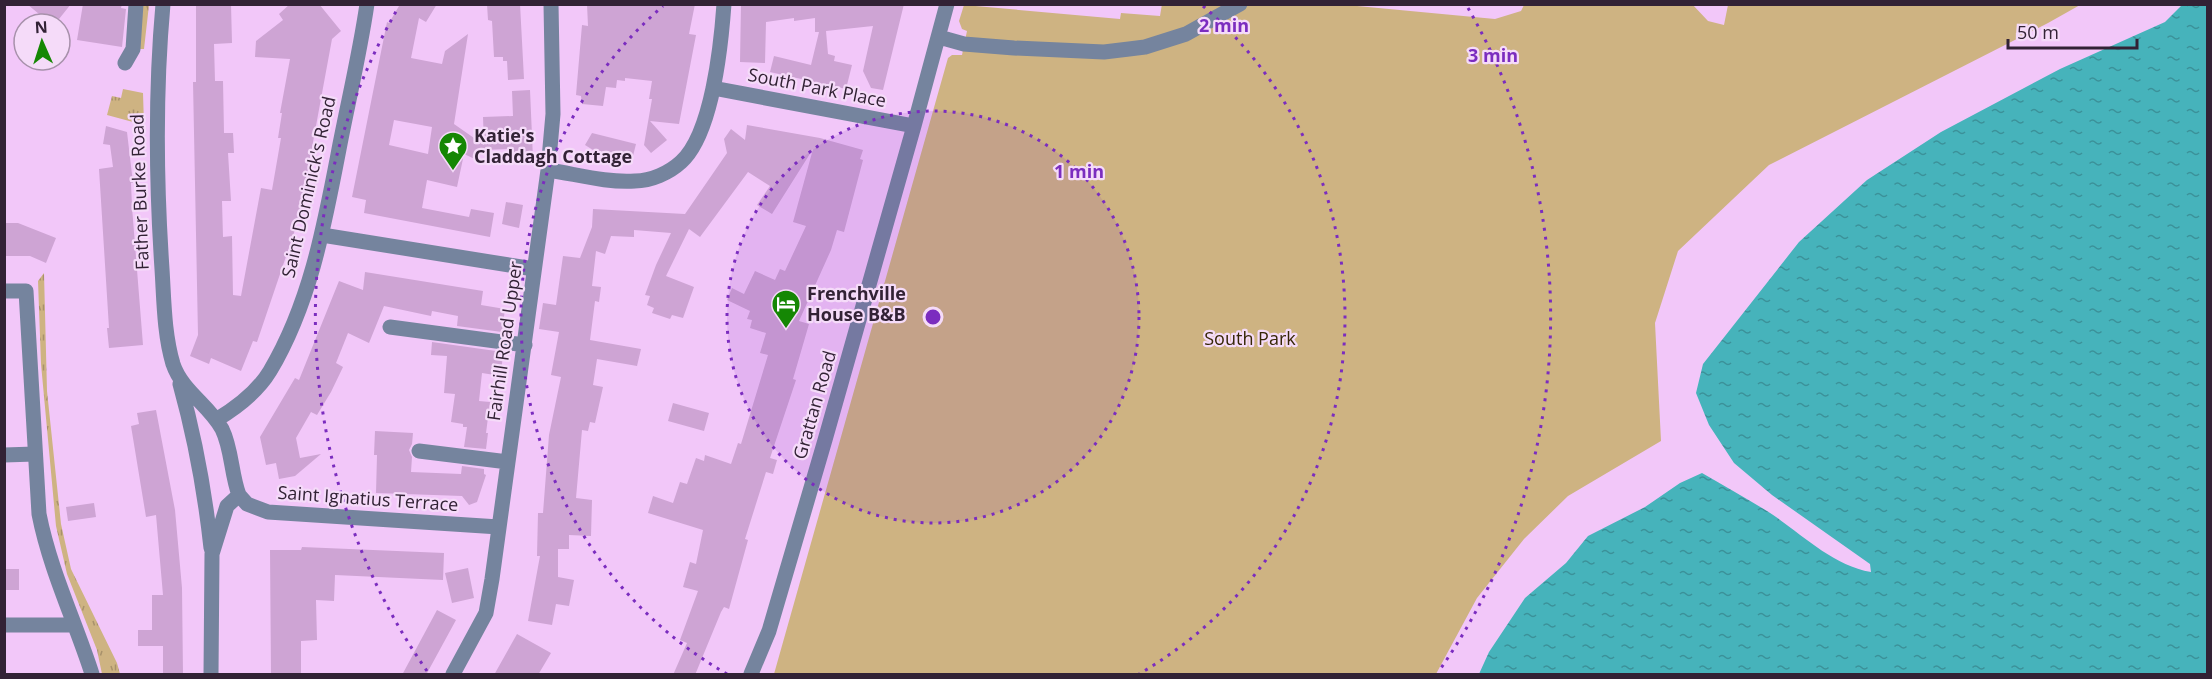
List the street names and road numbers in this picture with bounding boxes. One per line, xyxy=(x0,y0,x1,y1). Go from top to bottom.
street label: South Park Place xyxy=(746,62,888,112)
street label: Saint Dominick's Road xyxy=(275,94,341,280)
street label: Father Burke Road xyxy=(124,114,154,270)
street label: Fairhill Road Upper xyxy=(481,259,527,422)
street label: Grattan Road xyxy=(787,348,841,462)
street label: Saint Ignatius Terrace xyxy=(277,480,459,516)

